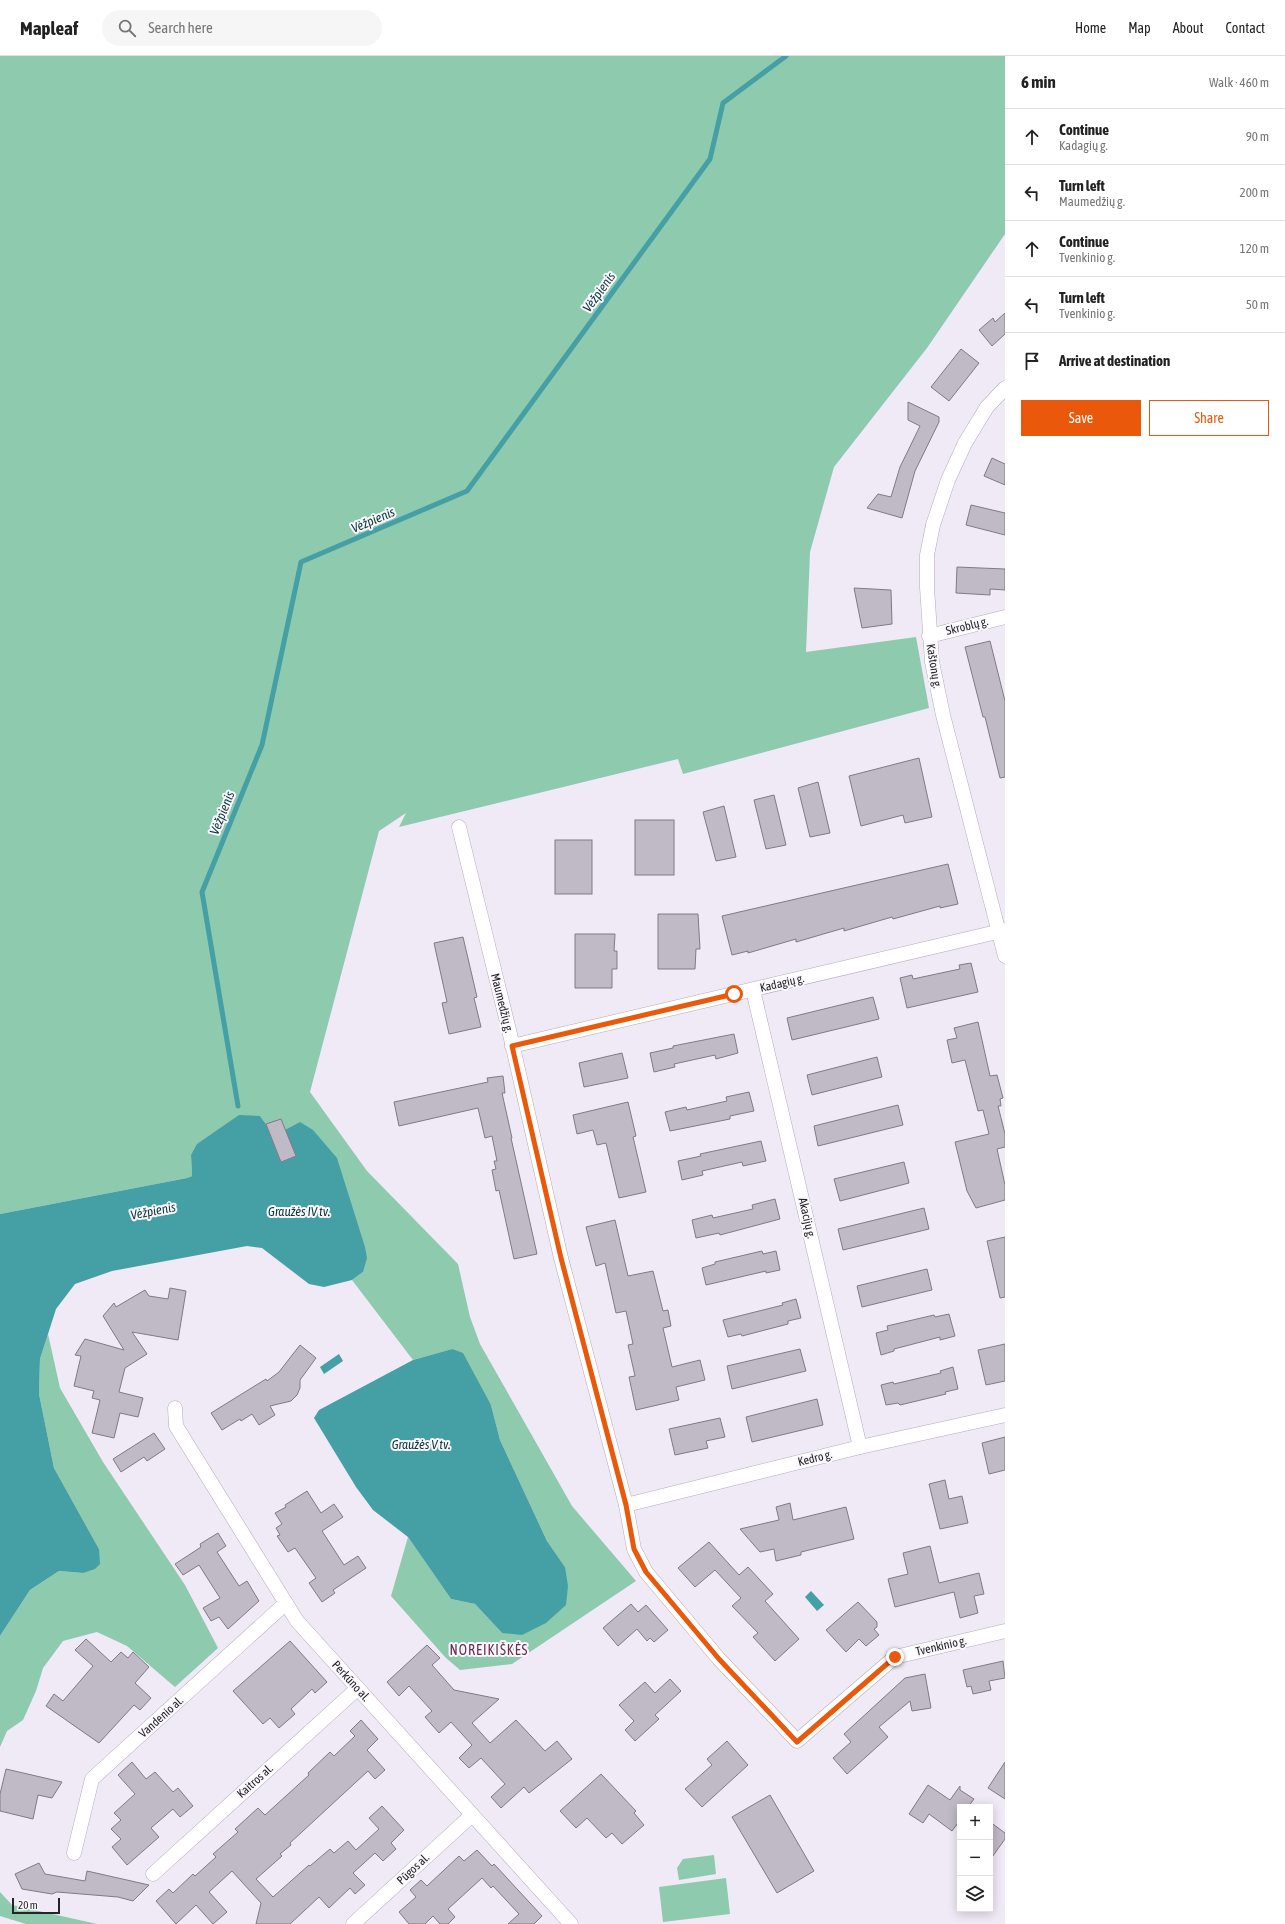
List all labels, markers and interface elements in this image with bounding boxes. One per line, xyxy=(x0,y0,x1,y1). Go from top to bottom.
search box xyxy=(102,10,382,46)
text: Mapleaf xyxy=(20,17,78,39)
icon: search xyxy=(116,17,138,39)
text: Search here xyxy=(148,19,213,36)
text: Home xyxy=(1075,20,1106,36)
text: Map xyxy=(1128,20,1151,36)
text: About xyxy=(1173,20,1204,36)
text: Contact xyxy=(1226,20,1265,36)
text: 6 min xyxy=(1021,72,1056,92)
text: Walk · 460 m xyxy=(1209,75,1269,90)
text: Continue xyxy=(1059,121,1109,138)
icon: ahead xyxy=(1021,126,1043,148)
text: 90 m xyxy=(1246,129,1269,144)
text: Kadagių g. xyxy=(1059,138,1108,153)
text: Turn left xyxy=(1059,177,1105,194)
icon: left xyxy=(1021,182,1043,204)
text: 200 m xyxy=(1240,185,1269,200)
text: Maumedžių g. xyxy=(1059,194,1125,209)
text: Continue xyxy=(1059,233,1109,250)
icon: ahead xyxy=(1021,238,1043,260)
text: 120 m xyxy=(1240,241,1269,256)
text: Tvenkinio g. xyxy=(1059,250,1115,265)
water label: Vėžpienis xyxy=(580,269,619,315)
text: Turn left xyxy=(1059,289,1105,306)
icon: left xyxy=(1021,294,1043,316)
text: 50 m xyxy=(1246,297,1269,312)
text: Tvenkinio g. xyxy=(1059,306,1115,321)
icon: arrive xyxy=(1021,350,1043,372)
text: Arrive at destination xyxy=(1059,352,1170,369)
button: Save xyxy=(1021,400,1141,436)
button: Share xyxy=(1149,400,1269,436)
water label: Vėžpienis xyxy=(349,504,397,536)
street label: Skroblų g. xyxy=(944,614,990,638)
street label: Kaštonų g. xyxy=(924,643,944,689)
water label: Vėžpienis xyxy=(207,789,238,837)
street label: Kadagių g. xyxy=(758,971,806,995)
street label: Maumedžių g. xyxy=(488,972,516,1034)
route start xyxy=(725,985,743,1003)
street label: Akacijų g. xyxy=(796,1196,818,1240)
water label: Vėžpienis xyxy=(129,1199,177,1223)
water label: Graužės IV tv. xyxy=(268,1204,330,1219)
water label: Graužės V tv. xyxy=(392,1437,450,1452)
street label: Kedro g. xyxy=(796,1447,834,1469)
street label: Tvenkinio g. xyxy=(914,1633,968,1659)
district label: NOREIKIŠKĖS xyxy=(450,1642,528,1658)
route end xyxy=(886,1648,904,1666)
street label: Perkūno al. xyxy=(329,1658,373,1704)
street label: Vandenio al. xyxy=(136,1693,186,1741)
street label: Kaitros al. xyxy=(234,1761,276,1801)
map controls xyxy=(957,1804,993,1912)
button: + xyxy=(957,1804,993,1840)
button: − xyxy=(957,1840,993,1876)
street label: Pūgos al. xyxy=(394,1851,432,1887)
button: layers xyxy=(957,1876,993,1912)
scale bar xyxy=(12,1896,60,1915)
text: 20 m xyxy=(18,1899,38,1911)

